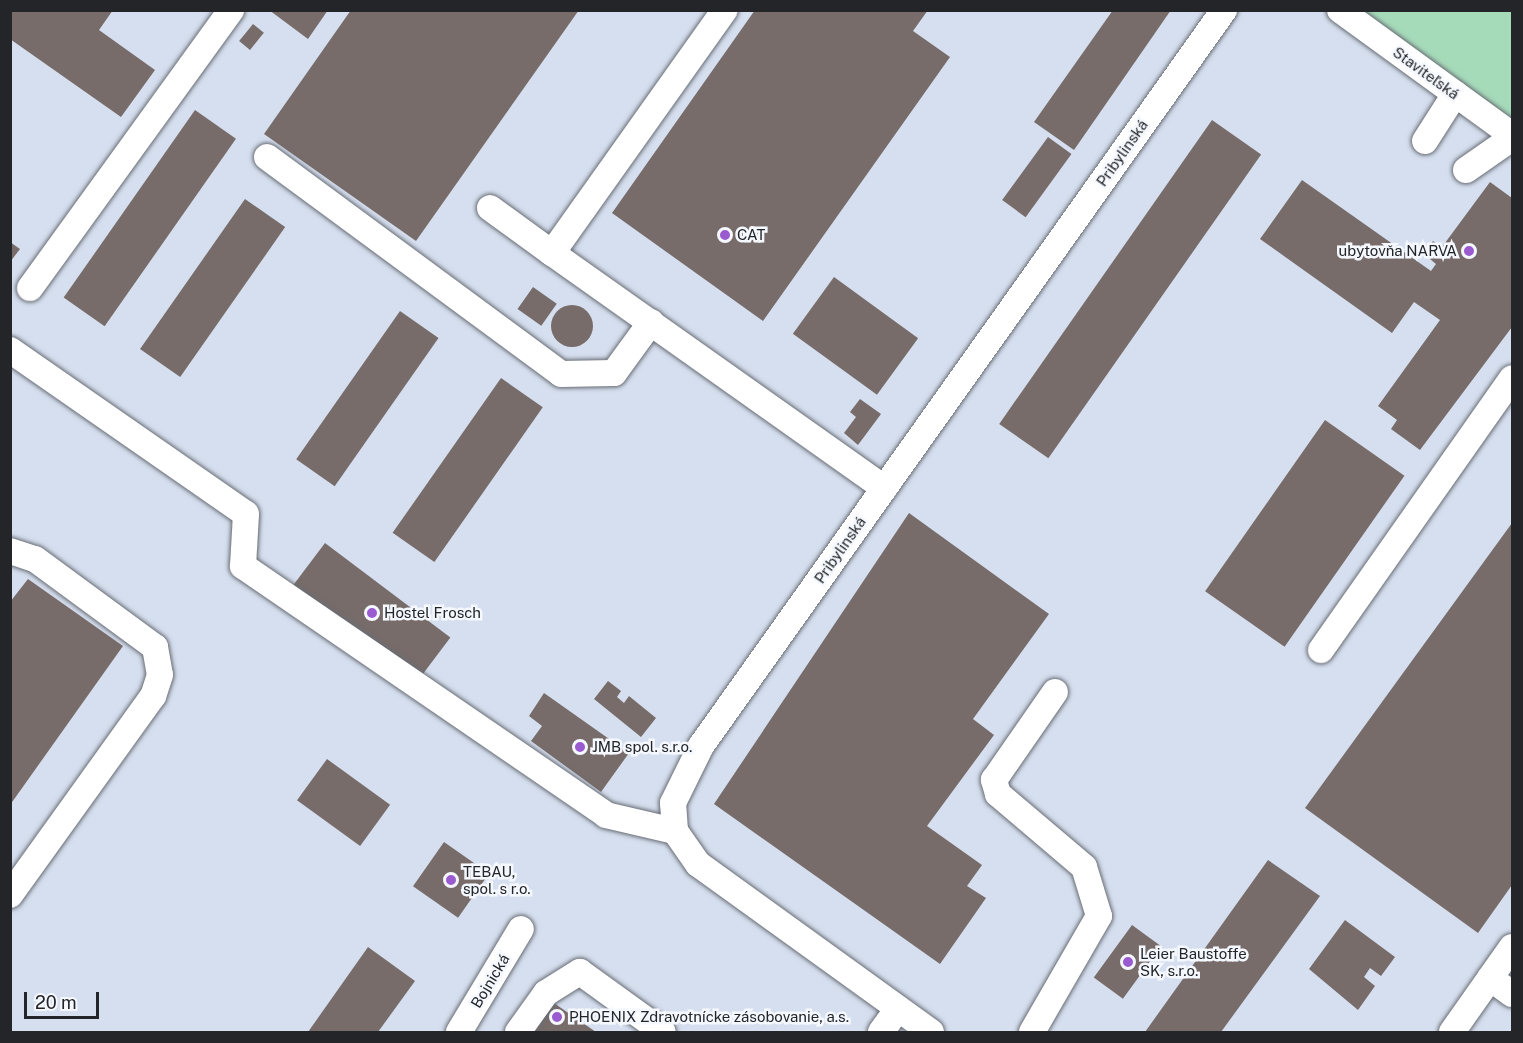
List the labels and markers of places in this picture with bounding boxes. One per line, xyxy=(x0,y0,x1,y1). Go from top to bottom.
place label: CAT xyxy=(737,226,765,244)
marker: CAT xyxy=(718,228,732,242)
place label: ubytovňa NARVA xyxy=(1338,242,1457,260)
marker: ubytovňa NARVA xyxy=(1462,244,1476,258)
place label: Hostel Frosch xyxy=(384,604,481,622)
marker: Hostel Frosch xyxy=(365,606,379,620)
place label: JMB spol. s.r.o. xyxy=(592,738,692,756)
marker: JMB spol. s.r.o. xyxy=(573,740,587,754)
place label: TEBAU, spol. s r.o. xyxy=(463,862,531,897)
marker: TEBAU, spol. s r.o. xyxy=(444,873,458,887)
place label: Leier Baustoffe SK, s.r.o. xyxy=(1140,944,1247,979)
marker: Leier Baustoffe SK, s.r.o. xyxy=(1121,955,1135,969)
place label: PHOENIX Zdravotnícke zásobovanie, a.s. xyxy=(569,1008,849,1026)
marker: PHOENIX Zdravotnícke zásobovanie, a.s. xyxy=(550,1010,564,1024)

